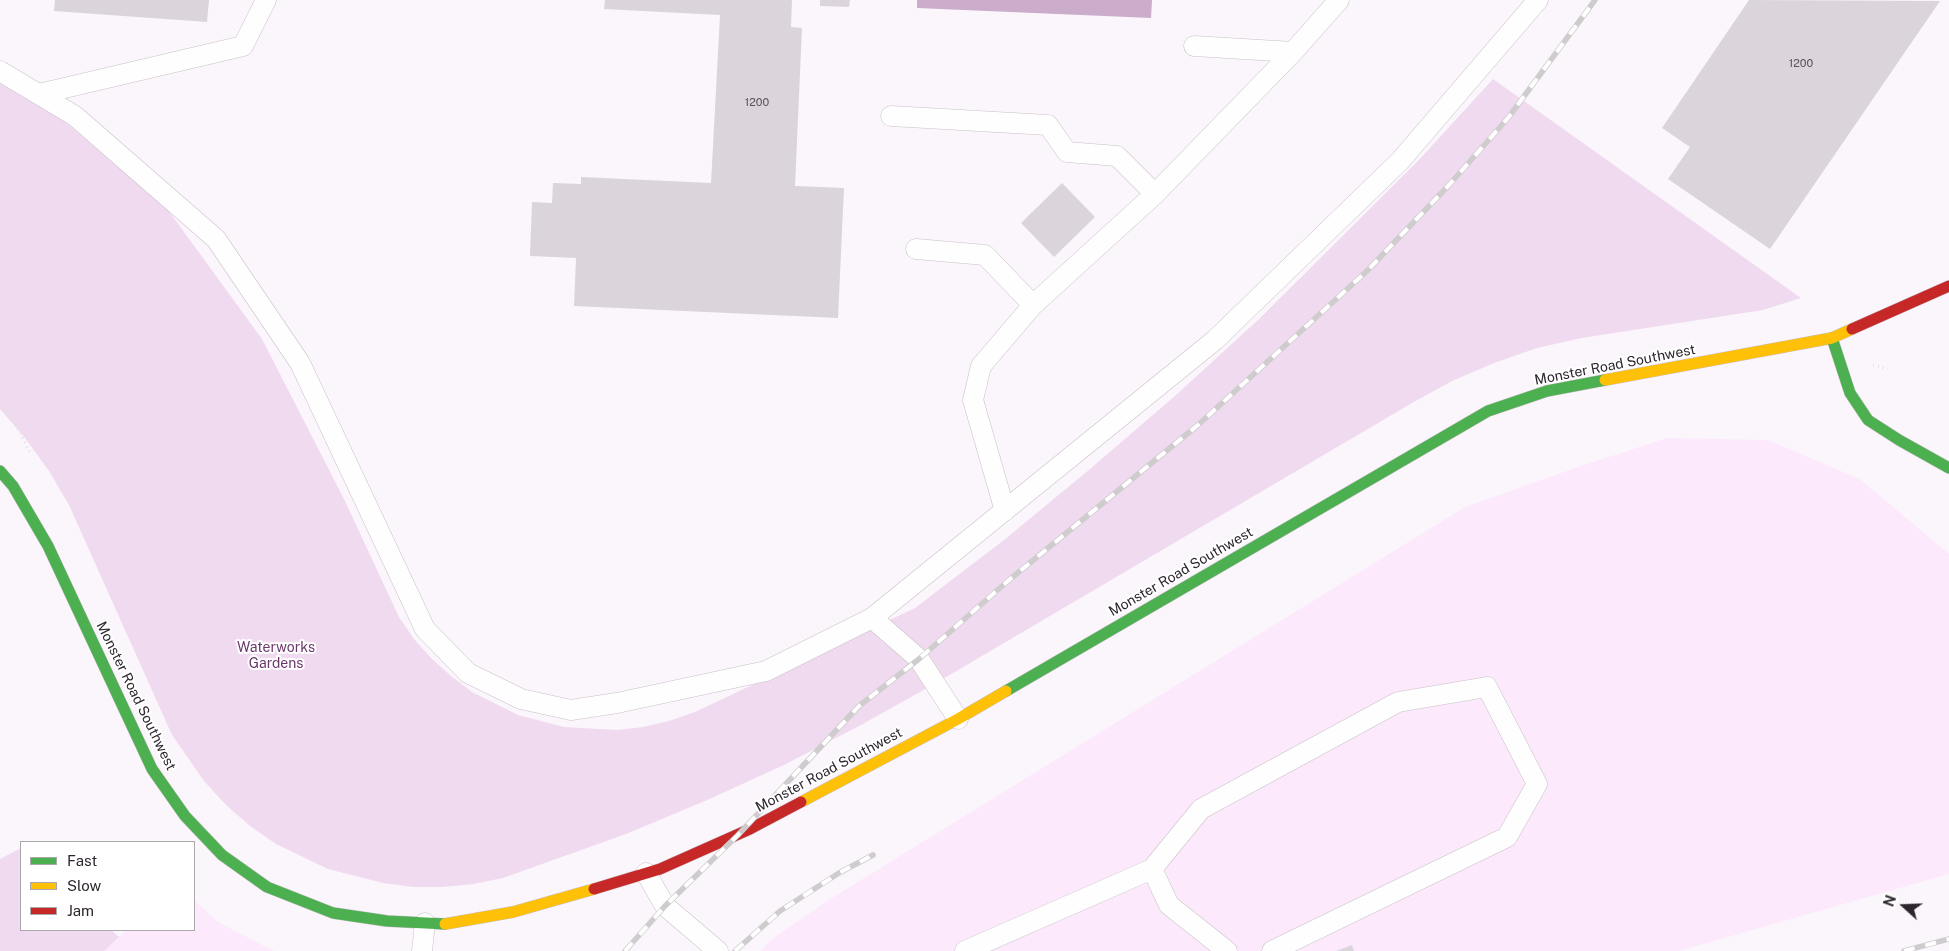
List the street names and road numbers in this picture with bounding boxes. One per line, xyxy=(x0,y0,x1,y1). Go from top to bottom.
street label: Monster Road Southwest xyxy=(1533,341,1697,389)
street label: Monster Road Southwest xyxy=(1106,524,1256,620)
street label: Monster Road Southwest xyxy=(93,619,179,773)
street label: Monster Road Southwest xyxy=(753,724,905,816)

